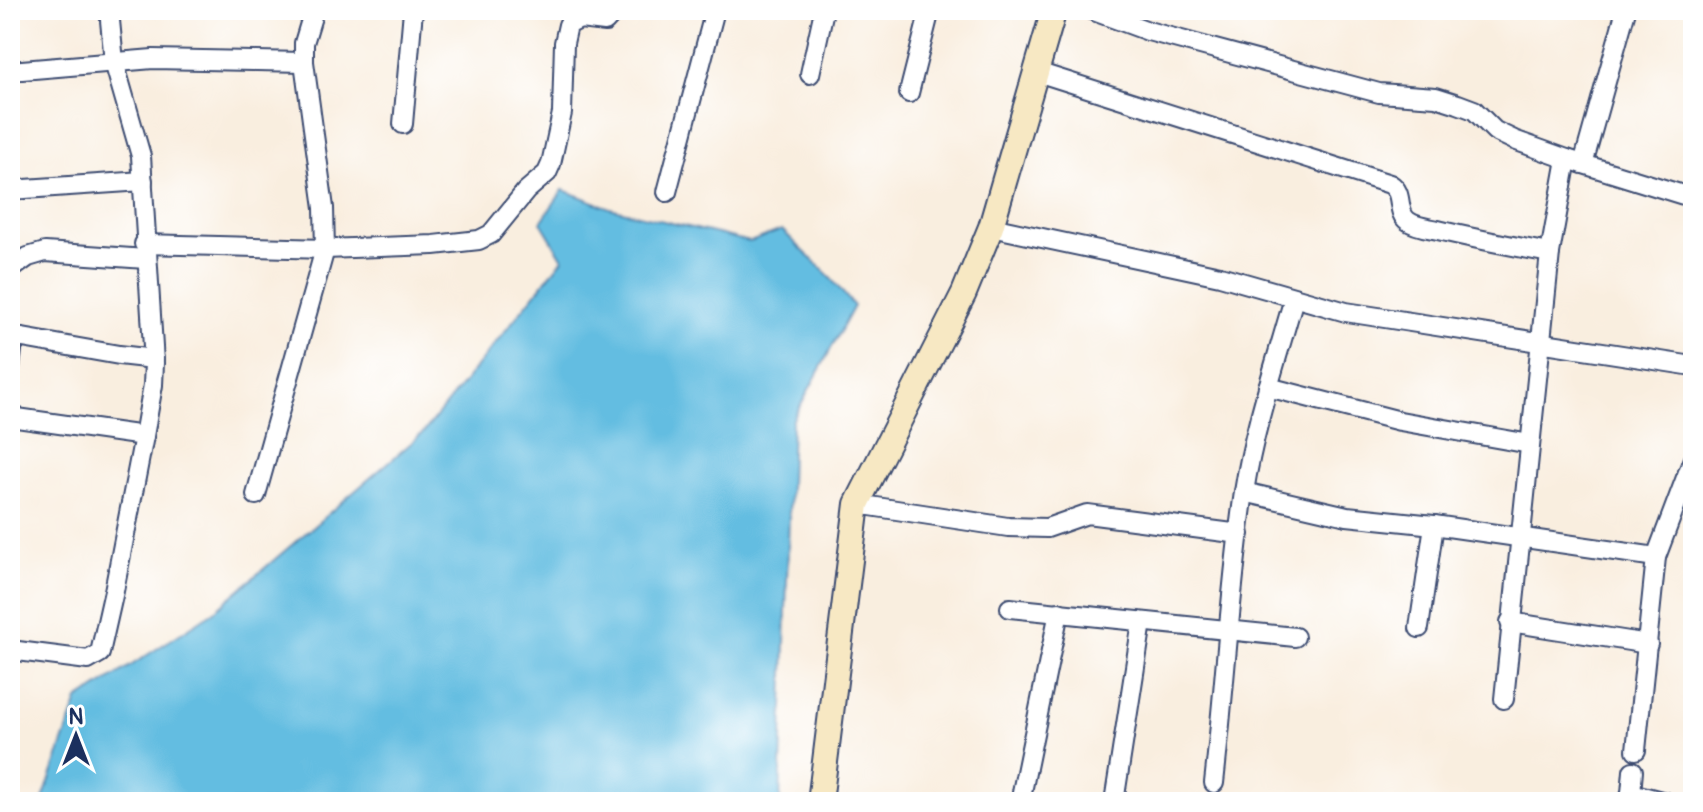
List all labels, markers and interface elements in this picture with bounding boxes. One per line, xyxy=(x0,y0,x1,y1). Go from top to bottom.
north arrow xyxy=(36,696,116,776)
text: N xyxy=(69,703,84,731)

